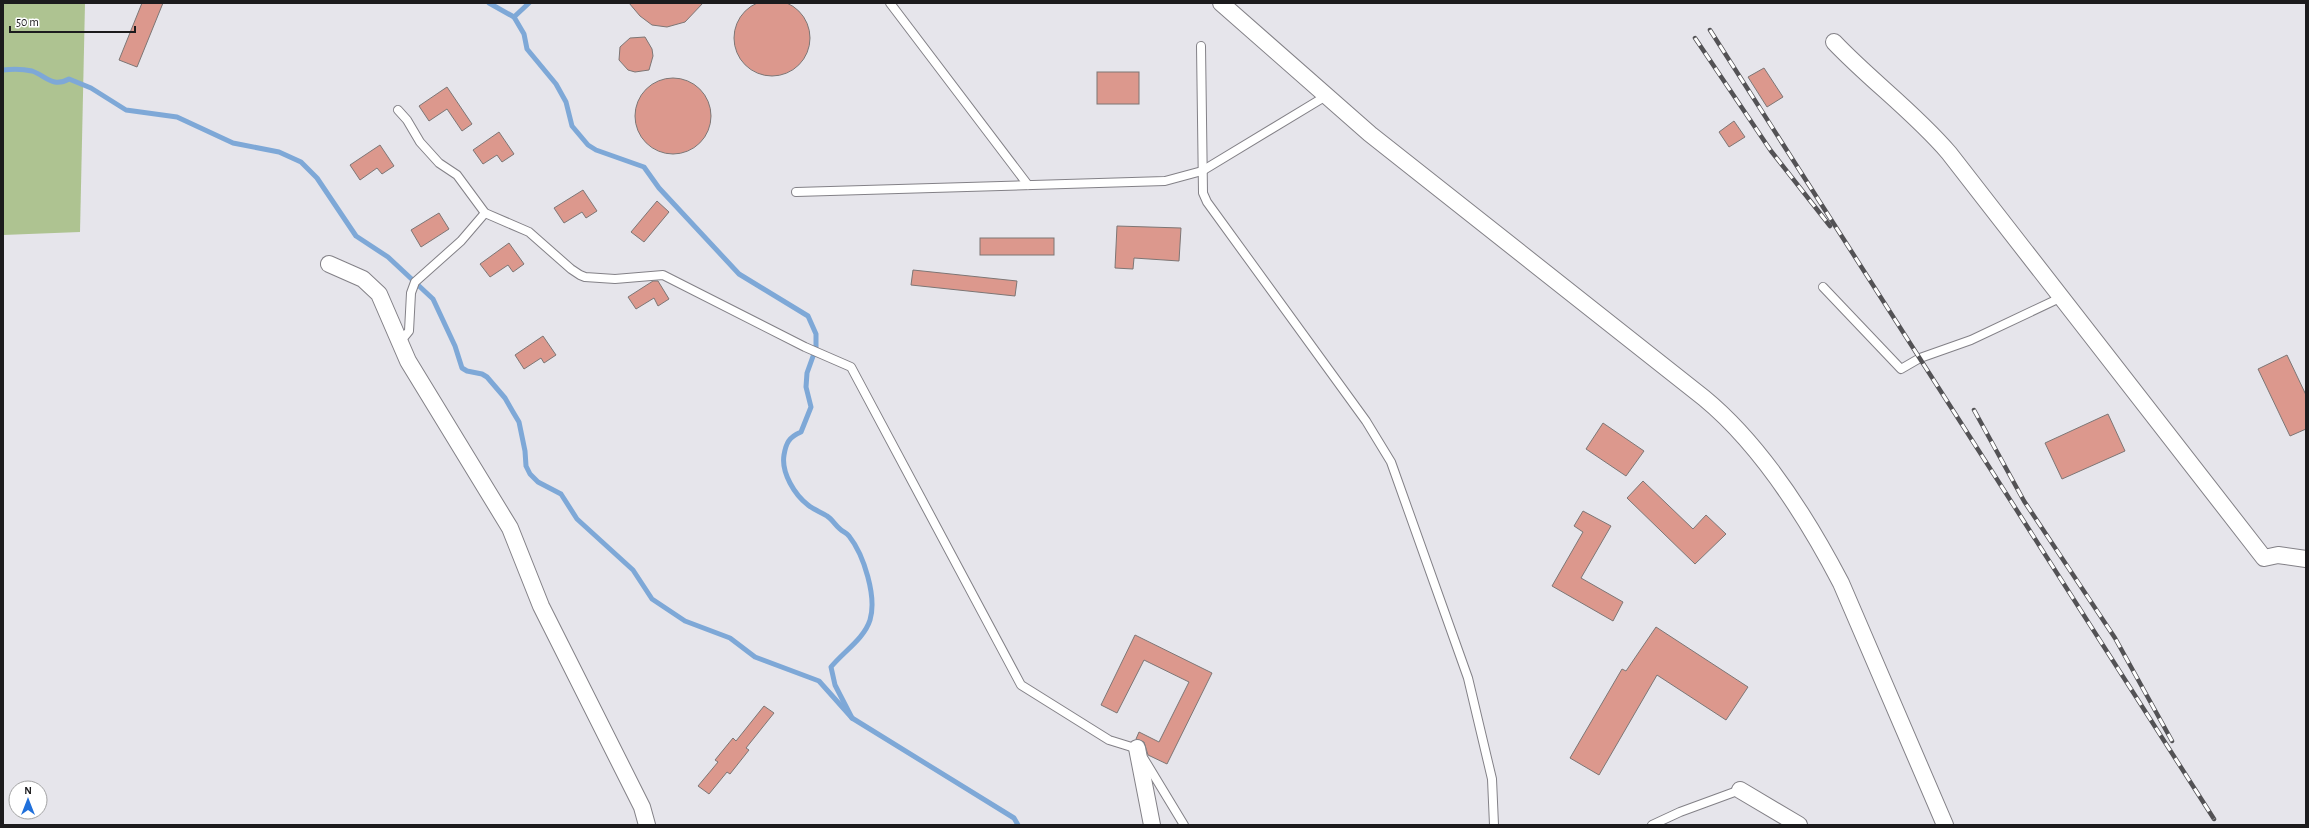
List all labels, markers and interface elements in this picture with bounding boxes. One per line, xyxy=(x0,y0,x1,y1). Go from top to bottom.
scale bar xyxy=(10,8,135,34)
text: 50 m xyxy=(16,16,39,28)
north arrow xyxy=(8,780,48,820)
text: N xyxy=(24,785,32,796)

